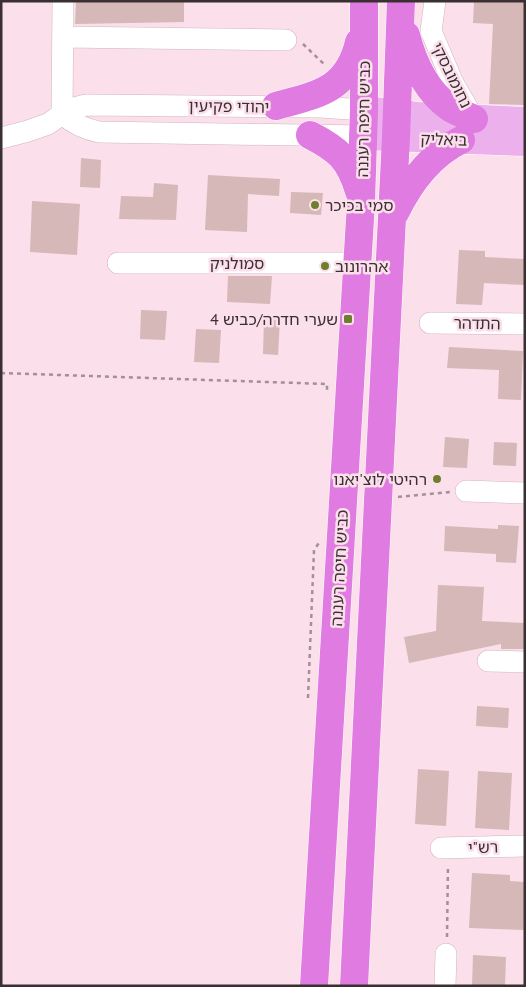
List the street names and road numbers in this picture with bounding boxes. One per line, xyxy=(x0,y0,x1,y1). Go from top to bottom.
street label: נחומובסקי xyxy=(428,39,476,111)
street label: כביש חיפה רעננה xyxy=(352,60,374,178)
street label: יהודי פקיעין xyxy=(188,95,270,117)
street label: ביאליק xyxy=(420,128,468,150)
street label: סמולניק xyxy=(210,253,264,273)
street label: התדהר xyxy=(453,313,501,333)
street label: כביש חיפה רעננה xyxy=(326,509,352,627)
street label: רש"י xyxy=(468,836,498,858)

